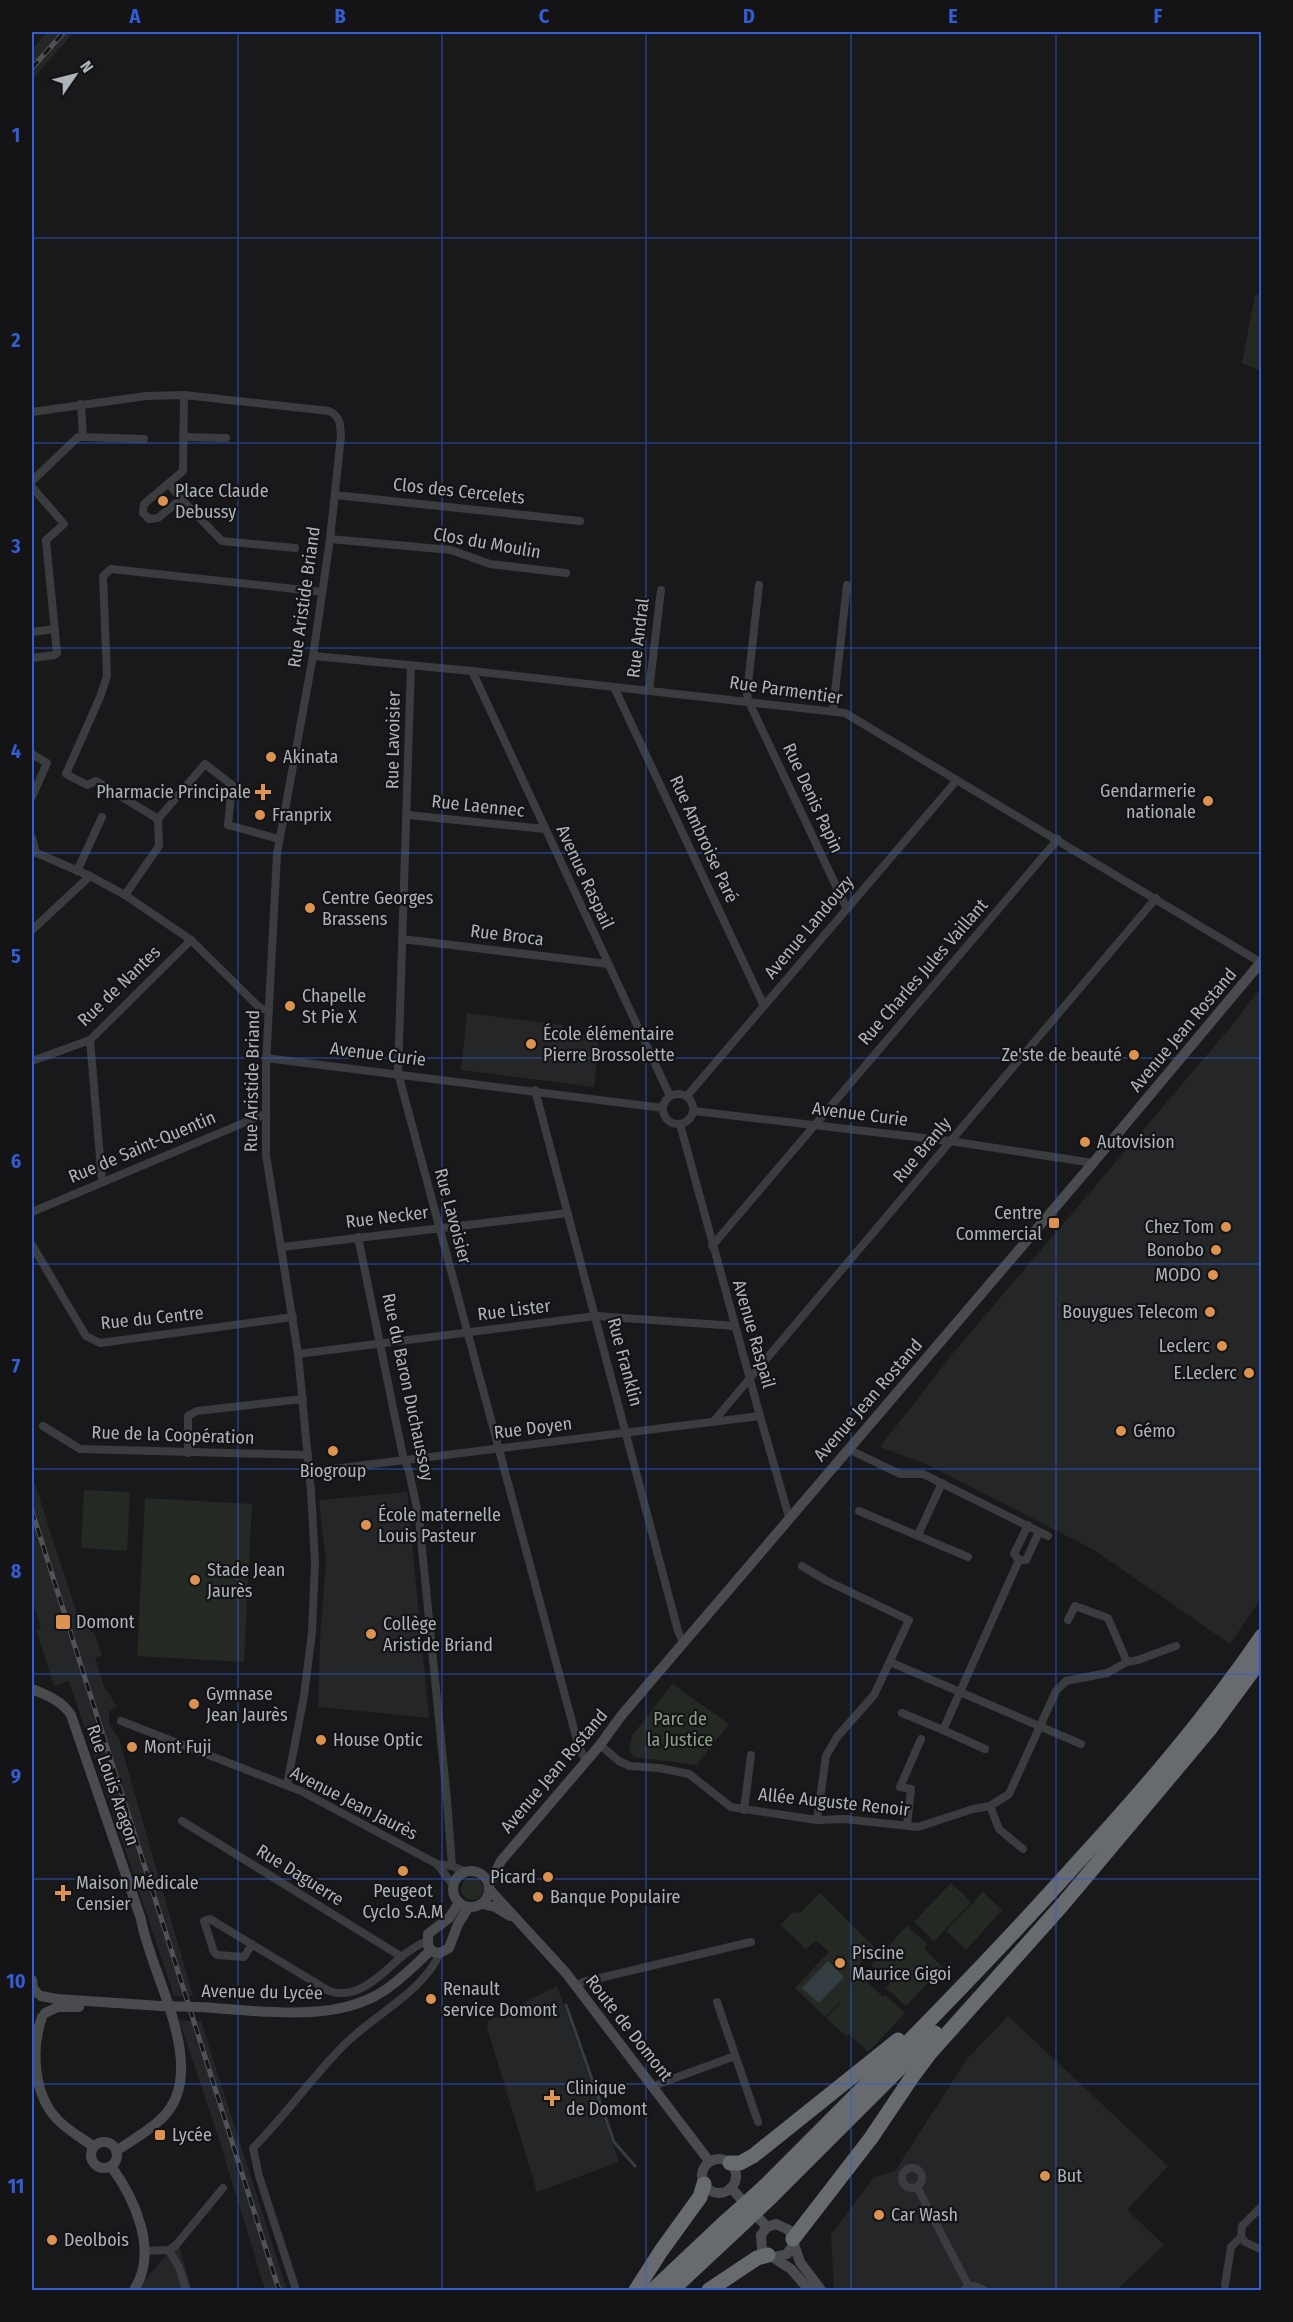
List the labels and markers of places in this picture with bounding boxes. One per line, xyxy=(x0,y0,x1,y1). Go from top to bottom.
place label: Place Claude Debussy xyxy=(175,480,269,523)
marker: Place Claude Debussy xyxy=(156,494,170,508)
place label: Akinata xyxy=(283,746,338,768)
marker: Akinata xyxy=(264,750,278,764)
place label: Gendarmerie nationale xyxy=(1100,780,1196,823)
place label: Pharmacie Principale xyxy=(96,781,251,803)
marker: Pharmacie Principale xyxy=(256,785,270,799)
marker: Gendarmerie nationale xyxy=(1201,794,1215,808)
place label: Franprix xyxy=(272,804,332,826)
marker: Franprix xyxy=(253,808,267,822)
place label: Centre Georges Brassens xyxy=(322,887,434,930)
marker: Centre Georges Brassens xyxy=(303,901,317,915)
place label: Chapelle St Pie X xyxy=(302,985,366,1028)
marker: Chapelle St Pie X xyxy=(283,999,297,1013)
place label: École élémentaire Pierre Brossolette xyxy=(543,1022,675,1066)
marker: École élémentaire Pierre Brossolette xyxy=(524,1037,538,1051)
place label: Ze'ste de beauté xyxy=(1001,1044,1122,1066)
marker: Ze'ste de beauté xyxy=(1127,1048,1141,1062)
place label: Autovision xyxy=(1097,1131,1175,1153)
marker: Autovision xyxy=(1078,1135,1092,1149)
place label: Centre Commercial xyxy=(956,1202,1042,1245)
marker: Centre Commercial xyxy=(1047,1216,1061,1230)
place label: Chez Tom xyxy=(1145,1216,1214,1238)
marker: Chez Tom xyxy=(1219,1220,1233,1234)
place label: Bonobo xyxy=(1147,1239,1204,1261)
marker: Bonobo xyxy=(1209,1243,1223,1257)
place label: MODO xyxy=(1155,1264,1201,1286)
marker: MODO xyxy=(1206,1268,1220,1282)
place label: Bouygues Telecom xyxy=(1062,1301,1198,1323)
marker: Bouygues Telecom xyxy=(1203,1305,1217,1319)
place label: Leclerc xyxy=(1159,1335,1210,1357)
marker: Leclerc xyxy=(1215,1339,1229,1353)
place label: E.Leclerc xyxy=(1174,1362,1237,1384)
marker: E.Leclerc xyxy=(1242,1366,1256,1380)
place label: Gémo xyxy=(1133,1420,1176,1442)
marker: Gémo xyxy=(1114,1424,1128,1438)
marker: Biogroup xyxy=(326,1444,340,1458)
place label: Biogroup xyxy=(300,1460,366,1482)
place label: École maternelle Louis Pasteur xyxy=(378,1503,501,1547)
marker: École maternelle Louis Pasteur xyxy=(359,1518,373,1532)
place label: Stade Jean Jaurès xyxy=(207,1559,285,1602)
marker: Stade Jean Jaurès xyxy=(188,1573,202,1587)
place label: Domont xyxy=(76,1611,135,1633)
marker: Domont xyxy=(54,1613,72,1631)
place label: Collège Aristide Briand xyxy=(383,1613,493,1656)
marker: Collège Aristide Briand xyxy=(364,1627,378,1641)
place label: Gymnase Jean Jaurès xyxy=(206,1683,288,1726)
marker: Gymnase Jean Jaurès xyxy=(187,1697,201,1711)
place label: House Optic xyxy=(333,1729,423,1751)
marker: House Optic xyxy=(314,1733,328,1747)
place label: Mont Fuji xyxy=(144,1736,212,1758)
marker: Mont Fuji xyxy=(125,1740,139,1754)
marker: Peugeot Cyclo S.A.M xyxy=(396,1864,410,1878)
place label: Picard xyxy=(490,1866,536,1888)
marker: Picard xyxy=(541,1870,555,1884)
place label: Maison Médicale Censier xyxy=(76,1872,199,1915)
place label: Peugeot Cyclo S.A.M xyxy=(362,1880,444,1923)
marker: Maison Médicale Censier xyxy=(54,1884,72,1902)
place label: Banque Populaire xyxy=(550,1886,680,1908)
marker: Banque Populaire xyxy=(531,1890,545,1904)
place label: Piscine Maurice Gigoi xyxy=(852,1942,951,1985)
marker: Piscine Maurice Gigoi xyxy=(833,1956,847,1970)
place label: Renault service Domont xyxy=(443,1978,558,2021)
marker: Renault service Domont xyxy=(424,1992,438,2006)
place label: Clinique de Domont xyxy=(566,2077,647,2120)
marker: Clinique de Domont xyxy=(543,2089,561,2107)
place label: Lycée xyxy=(172,2124,212,2146)
marker: Lycée xyxy=(153,2128,167,2142)
place label: But xyxy=(1057,2165,1082,2187)
marker: But xyxy=(1038,2169,1052,2183)
place label: Car Wash xyxy=(891,2204,958,2226)
marker: Car Wash xyxy=(872,2208,886,2222)
place label: Deolbois xyxy=(64,2229,129,2251)
marker: Deolbois xyxy=(45,2233,59,2247)

